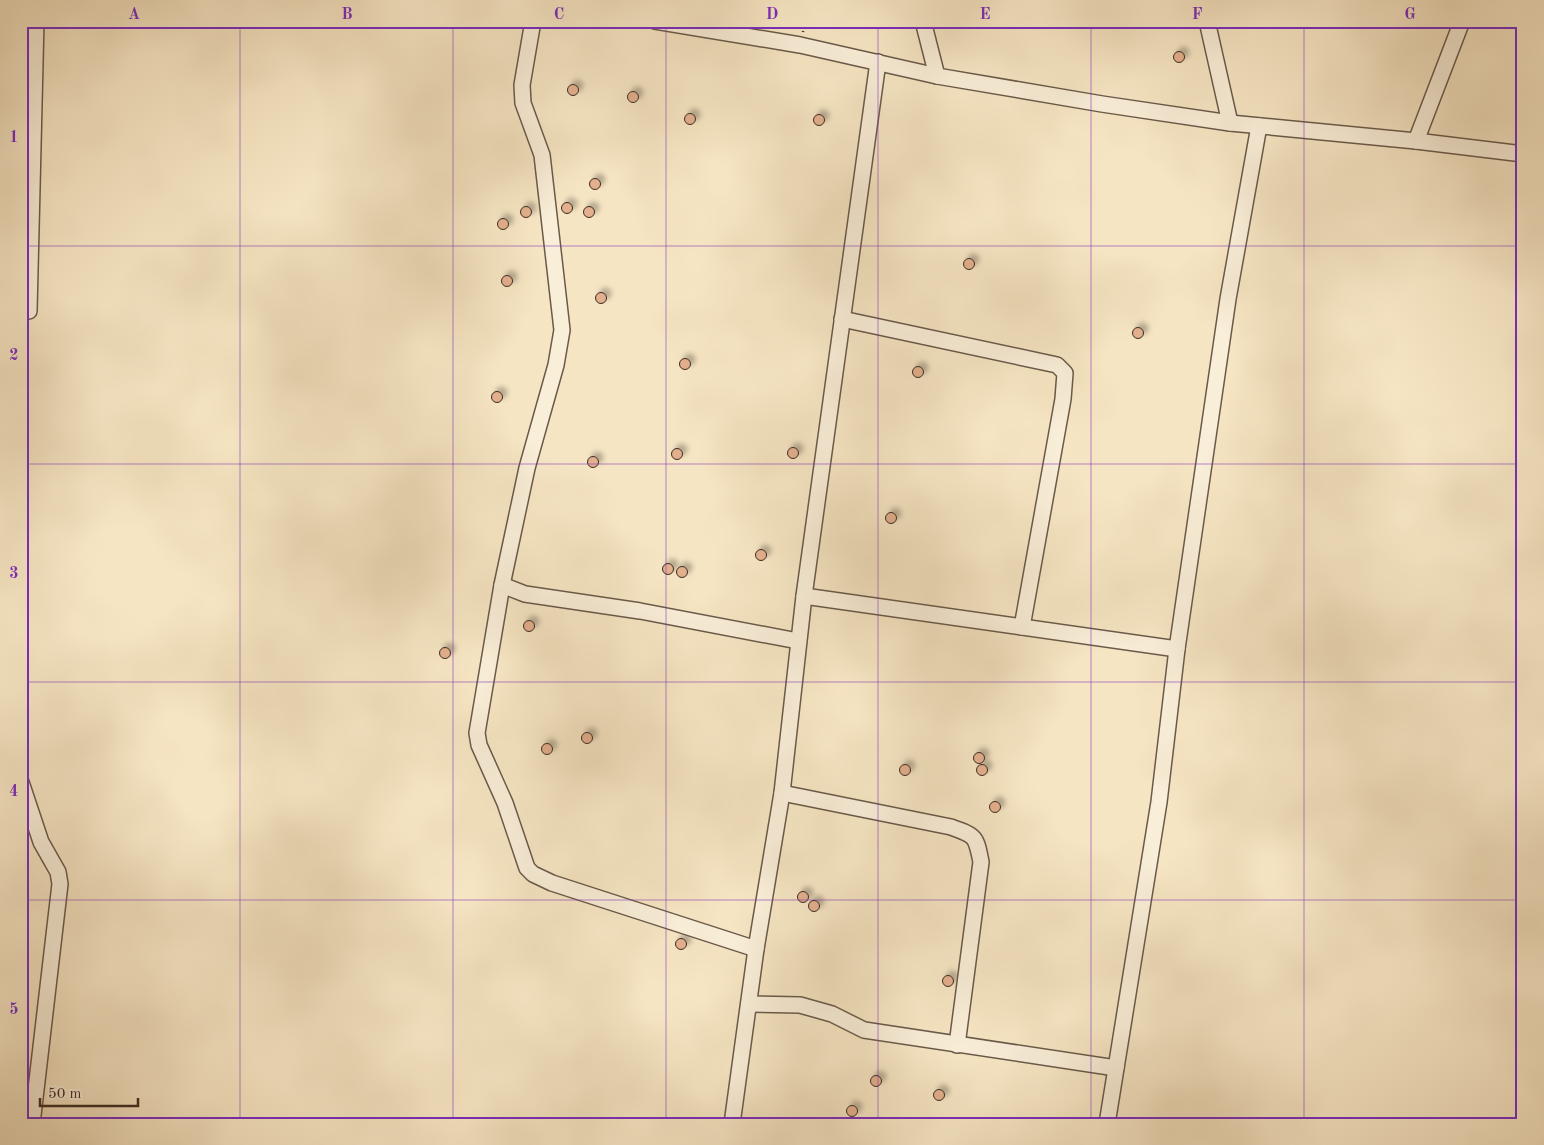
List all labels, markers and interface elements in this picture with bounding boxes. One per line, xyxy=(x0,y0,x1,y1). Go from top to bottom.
text: A xyxy=(128,7,140,23)
text: B xyxy=(341,7,353,23)
text: C xyxy=(554,7,564,23)
text: D xyxy=(766,7,778,23)
text: E xyxy=(979,7,991,23)
text: F xyxy=(1192,7,1203,23)
text: G xyxy=(1404,7,1416,23)
text: 1 xyxy=(9,130,19,146)
text: 2 xyxy=(9,348,19,364)
text: 3 xyxy=(9,566,19,582)
text: 4 xyxy=(9,784,19,800)
text: 5 xyxy=(9,1002,19,1018)
scale bar xyxy=(40,1075,138,1107)
text: 50 m xyxy=(48,1087,82,1102)

